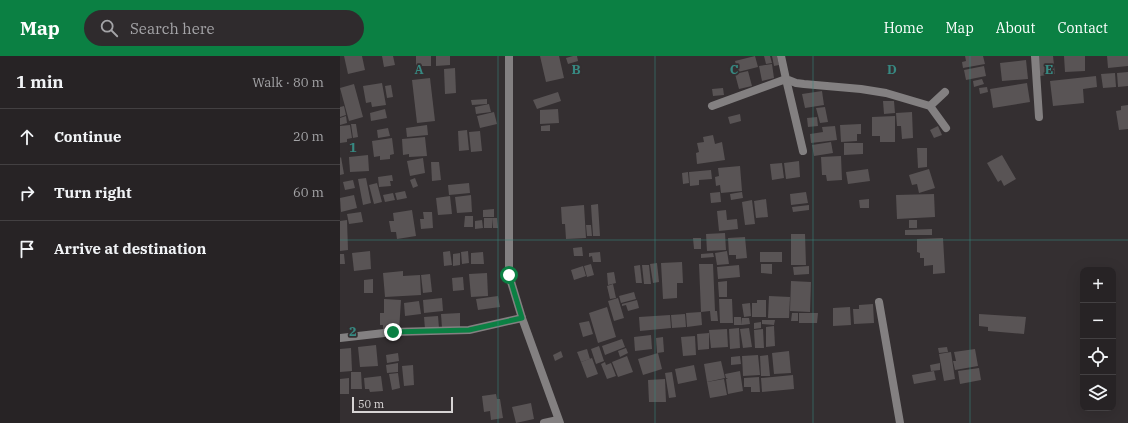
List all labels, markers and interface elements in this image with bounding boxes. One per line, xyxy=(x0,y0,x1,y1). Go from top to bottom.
search box xyxy=(84,10,364,46)
text: Map xyxy=(20,16,60,40)
icon: search xyxy=(98,17,120,39)
text: Search here xyxy=(130,19,214,38)
text: Home xyxy=(884,19,923,37)
text: Map xyxy=(945,19,974,37)
text: About xyxy=(996,19,1035,37)
text: Contact xyxy=(1057,19,1108,37)
text: A xyxy=(414,61,424,78)
text: B xyxy=(571,61,581,78)
text: C xyxy=(730,61,739,78)
text: D xyxy=(887,61,897,78)
text: E xyxy=(1045,61,1053,78)
text: 1 min xyxy=(16,71,64,93)
text: Walk · 80 m xyxy=(252,74,324,91)
icon: ahead xyxy=(16,126,38,148)
text: Continue xyxy=(54,127,121,146)
text: 20 m xyxy=(293,128,324,145)
text: 1 xyxy=(349,139,357,156)
icon: right xyxy=(16,182,38,204)
text: Turn right xyxy=(54,183,132,202)
text: 60 m xyxy=(293,184,324,201)
icon: arrive xyxy=(16,238,38,260)
text: Arrive at destination xyxy=(54,239,206,258)
route start xyxy=(500,266,518,284)
map controls xyxy=(1080,267,1116,411)
button: + xyxy=(1080,267,1116,303)
button: − xyxy=(1080,303,1116,339)
text: 2 xyxy=(349,323,357,340)
route end xyxy=(384,323,402,341)
button: locate xyxy=(1080,339,1116,375)
button: layers xyxy=(1080,375,1116,411)
scale bar xyxy=(352,395,453,414)
text: 50 m xyxy=(358,397,384,411)

